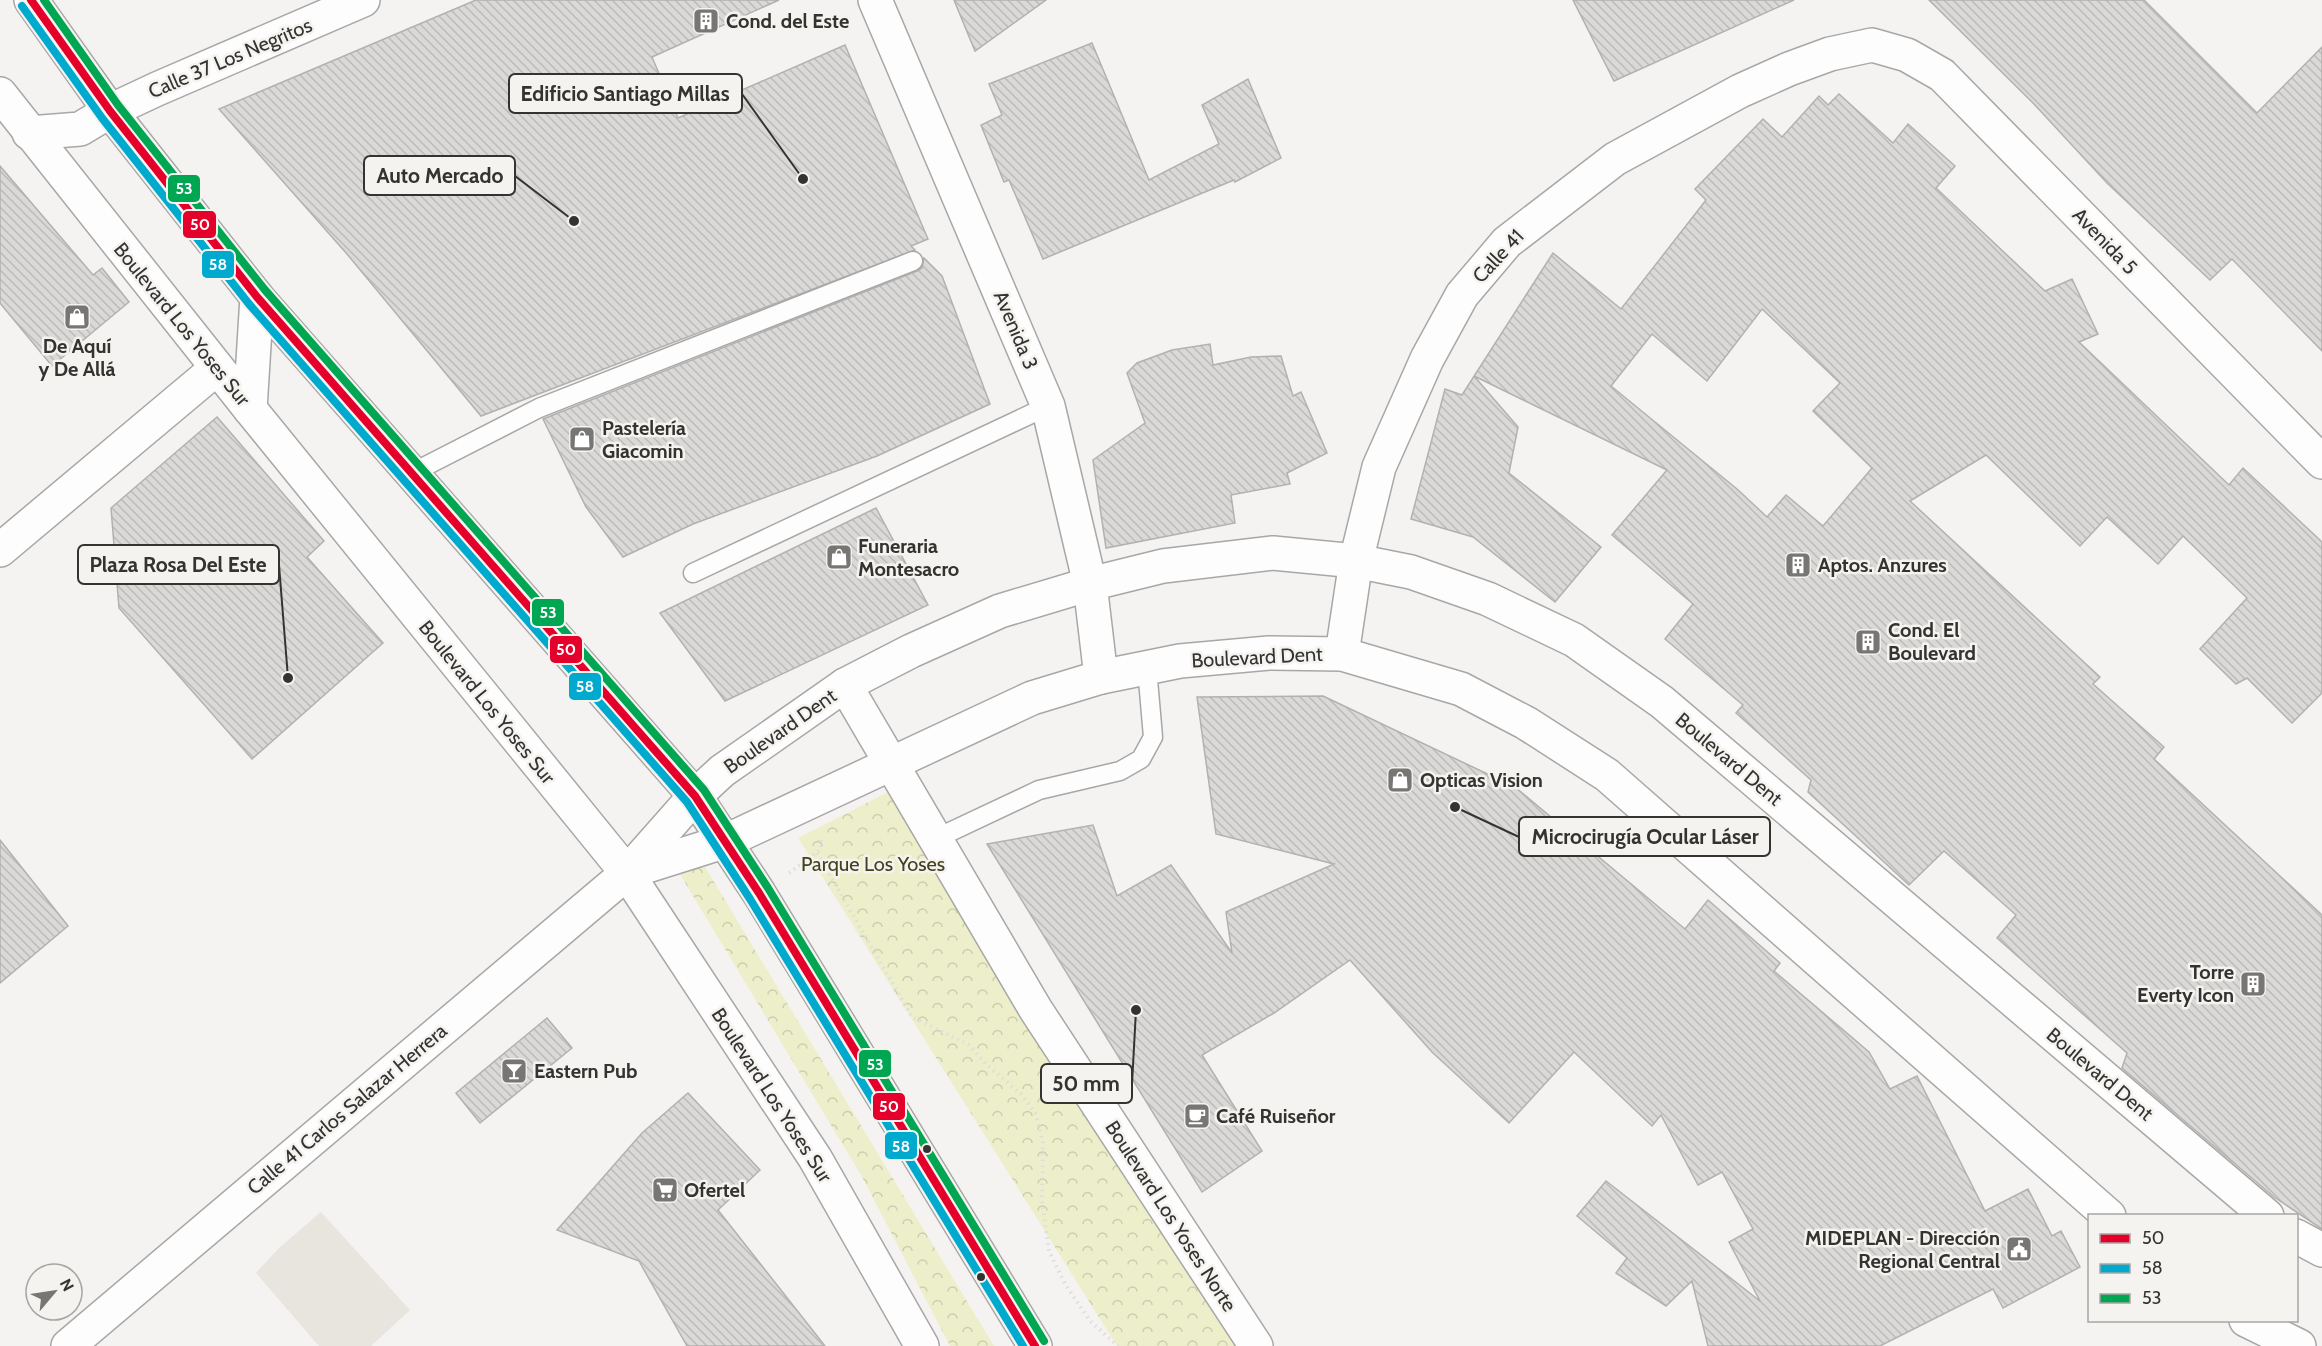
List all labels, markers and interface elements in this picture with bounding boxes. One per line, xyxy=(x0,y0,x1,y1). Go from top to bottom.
building icon: Cond. del Este xyxy=(691,6,721,36)
place label: Cond. del Este xyxy=(726,9,849,33)
street label: Calle 37 Los Negritos xyxy=(145,13,315,103)
callout: Edificio Santiago Millas xyxy=(509,74,742,113)
text: Edificio Santiago Millas xyxy=(520,81,730,106)
callout: Auto Mercado xyxy=(364,156,515,195)
text: Auto Mercado xyxy=(376,163,504,188)
line badge: 53 xyxy=(167,174,201,203)
text: 53 xyxy=(175,179,193,198)
street label: Avenida 5 xyxy=(2068,203,2142,279)
line badge: 50 xyxy=(182,210,217,239)
text: 50 xyxy=(190,215,210,234)
street label: Calle 41 xyxy=(1467,224,1529,288)
street label: Boulevard Los Yoses Sur xyxy=(109,238,256,411)
line badge: 58 xyxy=(201,250,235,279)
text: 58 xyxy=(209,255,227,274)
street label: Avenida 3 xyxy=(989,287,1043,373)
shop icon: De Aquí y De Allá xyxy=(62,302,92,332)
place label: De Aquí y De Allá xyxy=(38,334,116,381)
place label: Pastelería Giacomin xyxy=(602,416,686,463)
shop icon: Pastelería Giacomin xyxy=(567,424,597,454)
place label: Funeraria Montesacro xyxy=(858,534,959,581)
shop icon: Funeraria Montesacro xyxy=(824,542,854,572)
callout: Plaza Rosa Del Este xyxy=(78,545,279,584)
building icon: Aptos. Anzures xyxy=(1783,550,1813,580)
text: Plaza Rosa Del Este xyxy=(89,552,267,577)
place label: Aptos. Anzures xyxy=(1818,553,1947,577)
line badge: 53 xyxy=(531,598,565,627)
text: 53 xyxy=(539,603,557,622)
street label: Boulevard Los Yoses Sur xyxy=(414,616,561,789)
place label: Cond. El Boulevard xyxy=(1888,618,1976,665)
building icon: Cond. El Boulevard xyxy=(1853,627,1883,657)
line badge: 50 xyxy=(549,635,583,664)
text: 50 xyxy=(556,640,576,659)
street label: Boulevard Dent xyxy=(1191,642,1324,672)
line badge: 58 xyxy=(568,672,602,701)
text: 58 xyxy=(576,677,594,696)
street label: Boulevard Dent xyxy=(719,683,841,779)
street label: Boulevard Dent xyxy=(1671,708,1787,811)
shop icon: Opticas Vision xyxy=(1385,765,1415,795)
place label: Opticas Vision xyxy=(1420,768,1543,792)
callout: Microcirugía Ocular Láser xyxy=(1519,817,1770,856)
text: Microcirugía Ocular Láser xyxy=(1531,824,1759,849)
park label: Parque Los Yoses xyxy=(801,852,945,876)
place label: Torre Everty Icon xyxy=(2137,960,2234,1007)
building icon: Torre Everty Icon xyxy=(2238,969,2268,999)
street label: Boulevard Los Yoses Sur xyxy=(707,1003,838,1187)
street label: Calle 41 Carlos Salazar Herrera xyxy=(242,1018,452,1200)
street label: Boulevard Dent xyxy=(2042,1023,2158,1126)
line badge: 53 xyxy=(858,1049,892,1078)
text: 53 xyxy=(866,1055,884,1074)
bar icon: Eastern Pub xyxy=(499,1056,529,1086)
place label: Eastern Pub xyxy=(534,1059,637,1083)
callout: 50 mm xyxy=(1041,1064,1132,1103)
text: 50 mm xyxy=(1052,1071,1120,1096)
line badge: 50 xyxy=(872,1092,906,1121)
text: 50 xyxy=(879,1097,899,1116)
cafe icon: Café Ruiseñor xyxy=(1182,1101,1212,1131)
place label: Café Ruiseñor xyxy=(1216,1104,1336,1128)
street label: Boulevard Los Yoses Norte xyxy=(1100,1116,1242,1316)
line badge: 58 xyxy=(884,1131,918,1160)
text: 58 xyxy=(892,1137,910,1156)
unlabelled marker xyxy=(921,1143,933,1155)
supermarket icon: Ofertel xyxy=(650,1175,680,1205)
place label: Ofertel xyxy=(684,1178,745,1202)
legend xyxy=(2088,1214,2298,1322)
place label: MIDEPLAN - Dirección Regional Central xyxy=(1805,1226,2000,1273)
text: 50 xyxy=(2142,1227,2164,1249)
public building icon: MIDEPLAN - Dirección Regional Central xyxy=(2004,1234,2034,1264)
text: 58 xyxy=(2142,1257,2163,1279)
north arrow xyxy=(24,1262,84,1322)
unlabelled marker xyxy=(975,1271,987,1283)
text: N xyxy=(56,1275,78,1295)
text: 53 xyxy=(2142,1287,2161,1309)

